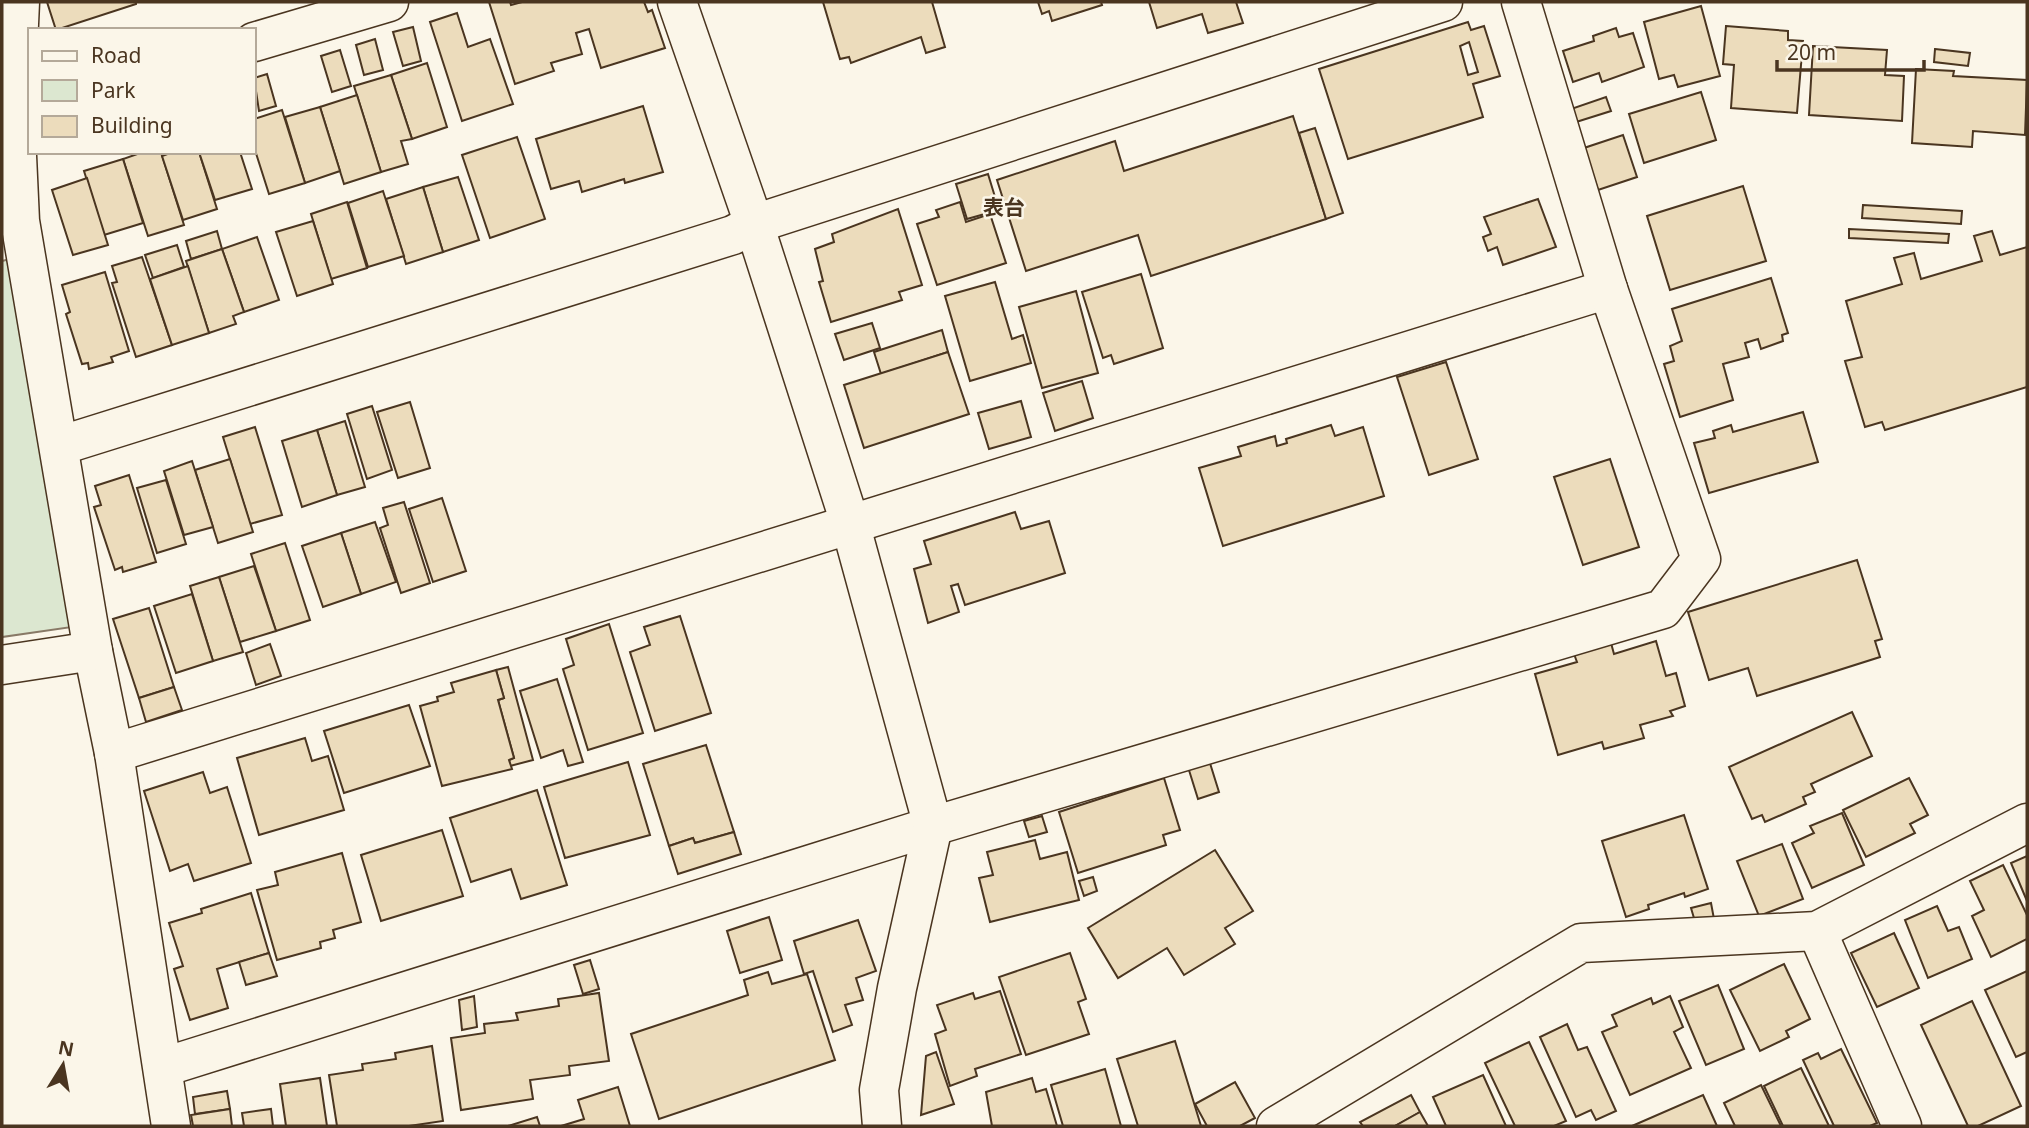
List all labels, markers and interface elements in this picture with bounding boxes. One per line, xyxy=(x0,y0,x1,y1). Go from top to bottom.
legend xyxy=(28,28,256,154)
scale bar xyxy=(1777,28,1924,72)
text: 20 m xyxy=(1787,38,1836,66)
text: Road xyxy=(91,41,141,69)
text: Park xyxy=(91,76,136,104)
text: Building xyxy=(91,111,173,139)
district label: 表台 xyxy=(983,193,1025,221)
north arrow xyxy=(28,1030,98,1100)
text: N xyxy=(56,1034,76,1063)

